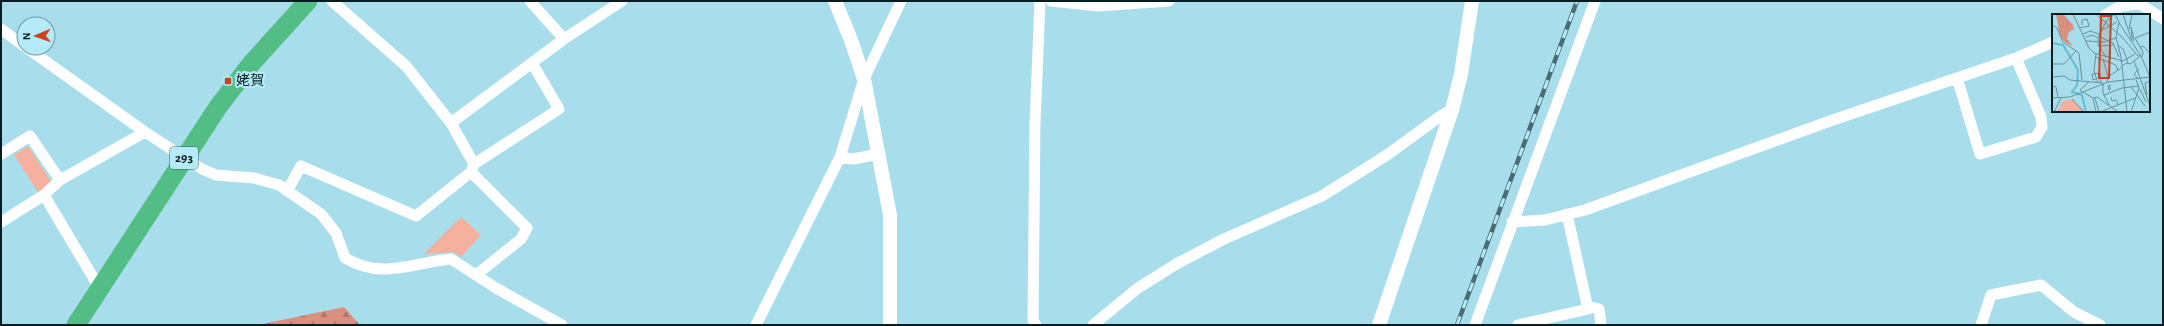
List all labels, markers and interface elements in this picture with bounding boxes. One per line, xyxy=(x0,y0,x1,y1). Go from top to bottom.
inset map xyxy=(2052,14,2150,112)
north arrow xyxy=(16,16,56,56)
text: N xyxy=(21,32,32,40)
place label: 姥賀 xyxy=(236,73,264,88)
marker: 姥賀 xyxy=(223,76,233,86)
road number: 293 xyxy=(170,147,198,169)

